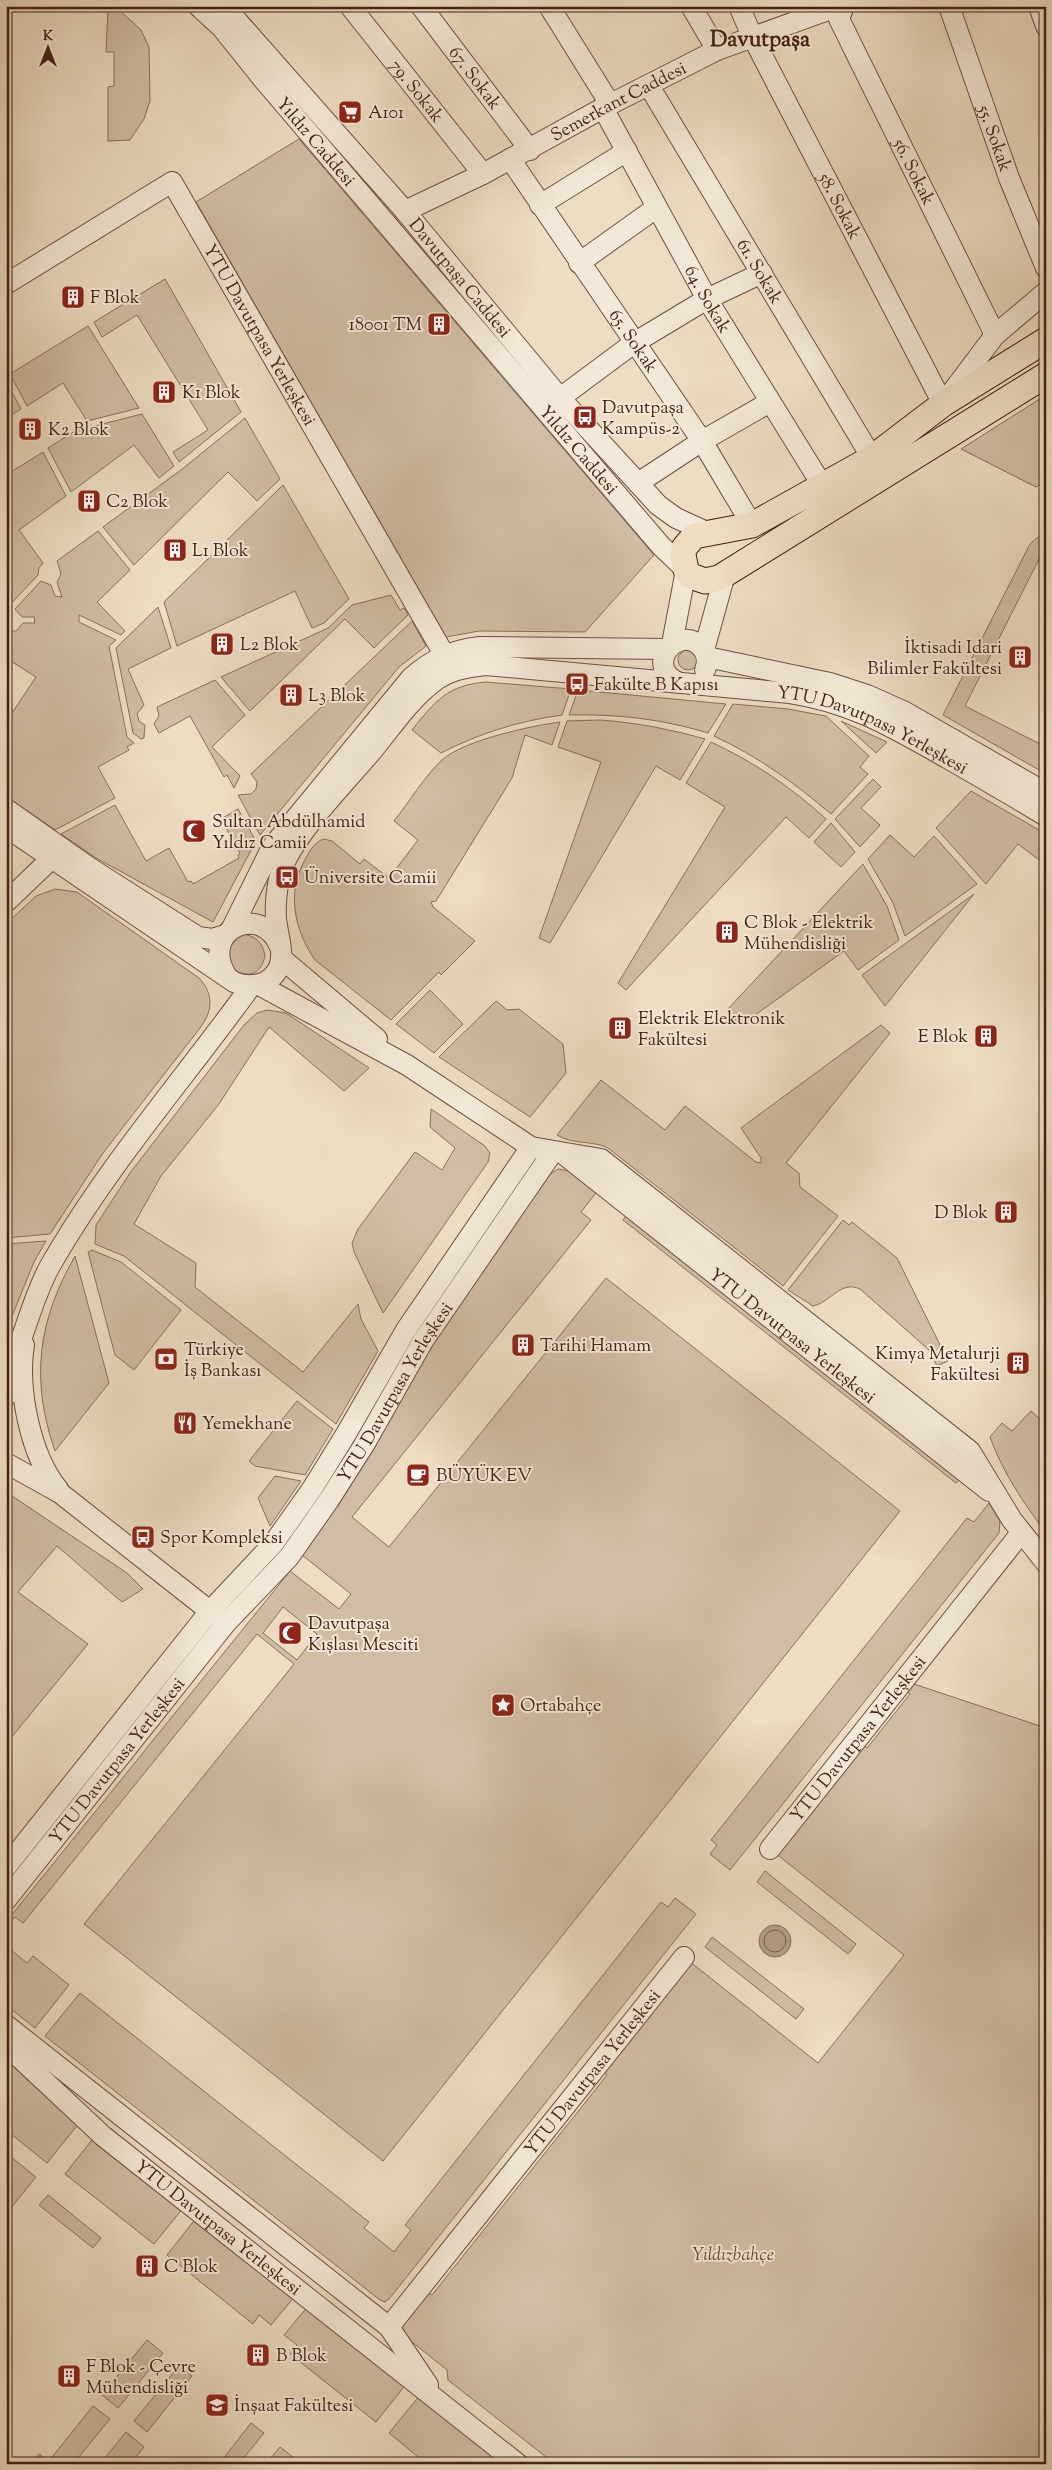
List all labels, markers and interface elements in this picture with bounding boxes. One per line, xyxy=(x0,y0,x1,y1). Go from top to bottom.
north arrow xyxy=(22,22,72,72)
district label: Davutpaşa xyxy=(710,25,811,57)
text: K xyxy=(43,27,54,47)
street label: 67. Sokak xyxy=(441,42,507,116)
street label: 79. Sokak xyxy=(382,55,449,129)
street label: Semerkant Caddesi xyxy=(546,57,692,149)
street label: Yıldız Caddesi xyxy=(269,92,360,193)
supermarket icon: A101 xyxy=(337,99,363,125)
place label: A101 xyxy=(368,101,404,127)
street label: 55. Sokak xyxy=(969,101,1017,176)
street label: 56. Sokak xyxy=(885,134,940,210)
street label: 58. Sokak xyxy=(810,168,867,245)
street label: Davutpaşa Caddesi xyxy=(401,213,516,344)
street label: 61. Sokak xyxy=(729,235,788,310)
street label: YTU Davutpasa Yerleşkesi xyxy=(195,240,321,432)
street label: 64. Sokak xyxy=(676,261,736,339)
building icon: F Blok xyxy=(60,284,86,310)
place label: F Blok xyxy=(90,286,140,312)
street label: 65. Sokak xyxy=(601,305,663,379)
building icon: 18001 TM xyxy=(426,311,452,337)
place label: 18001 TM xyxy=(349,313,422,339)
building icon: K1 Blok xyxy=(151,379,177,405)
place label: K1 Blok xyxy=(182,381,241,407)
place label: Davutpaşa Kampüs-2 xyxy=(602,396,684,443)
street label: Yıldız Caddesi xyxy=(532,401,623,501)
bus stop icon: Davutpaşa Kampüs-2 xyxy=(572,404,598,430)
building icon: K2 Blok xyxy=(17,416,43,442)
place label: K2 Blok xyxy=(48,418,109,444)
building icon: C2 Blok xyxy=(76,488,102,514)
place label: C2 Blok xyxy=(106,490,168,516)
building icon: L1 Blok xyxy=(162,537,188,563)
place label: L1 Blok xyxy=(192,539,249,565)
building icon: L2 Blok xyxy=(209,631,235,657)
place label: L2 Blok xyxy=(240,633,299,659)
place label: İktisadi Idari Bilimler Fakültesi xyxy=(867,636,1002,683)
building icon: İktisadi Idari Bilimler Fakültesi xyxy=(1007,644,1033,670)
bus stop icon: Fakülte B Kapısı xyxy=(564,671,590,697)
place label: Fakülte B Kapısı xyxy=(594,673,719,699)
street label: YTU Davutpasa Yerleşkesi xyxy=(776,681,972,782)
building icon: L3 Blok xyxy=(278,682,304,708)
place label: L3 Blok xyxy=(308,684,366,710)
place label: Sultan Abdülhamid Yıldız Camii xyxy=(212,810,365,857)
mosque icon: Sultan Abdülhamid Yıldız Camii xyxy=(181,818,207,844)
bus stop icon: Üniversite Camii xyxy=(274,864,300,890)
place label: Üniversite Camii xyxy=(304,866,437,892)
place label: C Blok - Elektrik Mühendisliği xyxy=(744,911,873,958)
building icon: C Blok - Elektrik Mühendisliği xyxy=(714,919,740,945)
place label: Elektrik Elektronik Fakültesi xyxy=(638,1007,785,1054)
building icon: Elektrik Elektronik Fakültesi xyxy=(607,1015,633,1041)
building icon: E Blok xyxy=(973,1023,999,1049)
place label: E Blok xyxy=(918,1025,968,1051)
building icon: D Blok xyxy=(993,1199,1019,1225)
place label: D Blok xyxy=(934,1201,988,1227)
street label: YTU Davutpasa Yerleşkesi xyxy=(702,1263,880,1411)
street label: YTU Davutpasa Yerleşkesi xyxy=(332,1298,461,1488)
building icon: Tarihi Hamam xyxy=(510,1332,536,1358)
place label: Tarihi Hamam xyxy=(540,1334,651,1360)
place label: Türkiye İş Bankası xyxy=(184,1338,261,1385)
place label: Kimya Metalurji Fakültesi xyxy=(875,1342,1000,1389)
bank icon: Türkiye İş Bankası xyxy=(153,1346,179,1372)
building icon: Kimya Metalurji Fakültesi xyxy=(1005,1350,1031,1376)
restaurant icon: Yemekhane xyxy=(172,1410,198,1436)
place label: Yemekhane xyxy=(202,1412,292,1438)
cafe icon: BÜYÜK EV xyxy=(405,1462,431,1488)
place label: BÜYÜK EV xyxy=(436,1464,532,1490)
bus stop icon: Spor Kompleksi xyxy=(130,1524,156,1550)
place label: Spor Kompleksi xyxy=(160,1526,283,1552)
place label: Davutpaşa Kışlası Mesciti xyxy=(308,1612,419,1659)
mosque icon: Davutpaşa Kışlası Mesciti xyxy=(277,1620,303,1646)
street label: YTU Davutpasa Yerleşkesi xyxy=(785,1651,934,1829)
street label: YTU Davutpasa Yerleşkesi xyxy=(44,1673,193,1851)
place icon: Ortabahçe xyxy=(490,1692,516,1718)
place label: Ortabahçe xyxy=(520,1694,601,1720)
street label: YTU Davutpasa Yerleşkesi xyxy=(519,1985,668,2162)
street label: YTU Davutpasa Yerleşkesi xyxy=(128,2155,306,2303)
park label: Yıldızbahçe xyxy=(692,2243,774,2269)
building icon: C Blok xyxy=(134,2253,160,2279)
place label: C Blok xyxy=(164,2255,218,2281)
building icon: B Blok xyxy=(245,2342,271,2368)
place label: B Blok xyxy=(276,2344,327,2370)
place label: F Blok - Çevre Mühendisliği xyxy=(86,2355,196,2402)
building icon: F Blok - Çevre Mühendisliği xyxy=(56,2363,82,2389)
school or university icon: İnşaat Fakültesi xyxy=(204,2392,230,2418)
place label: İnşaat Fakültesi xyxy=(234,2394,353,2420)

